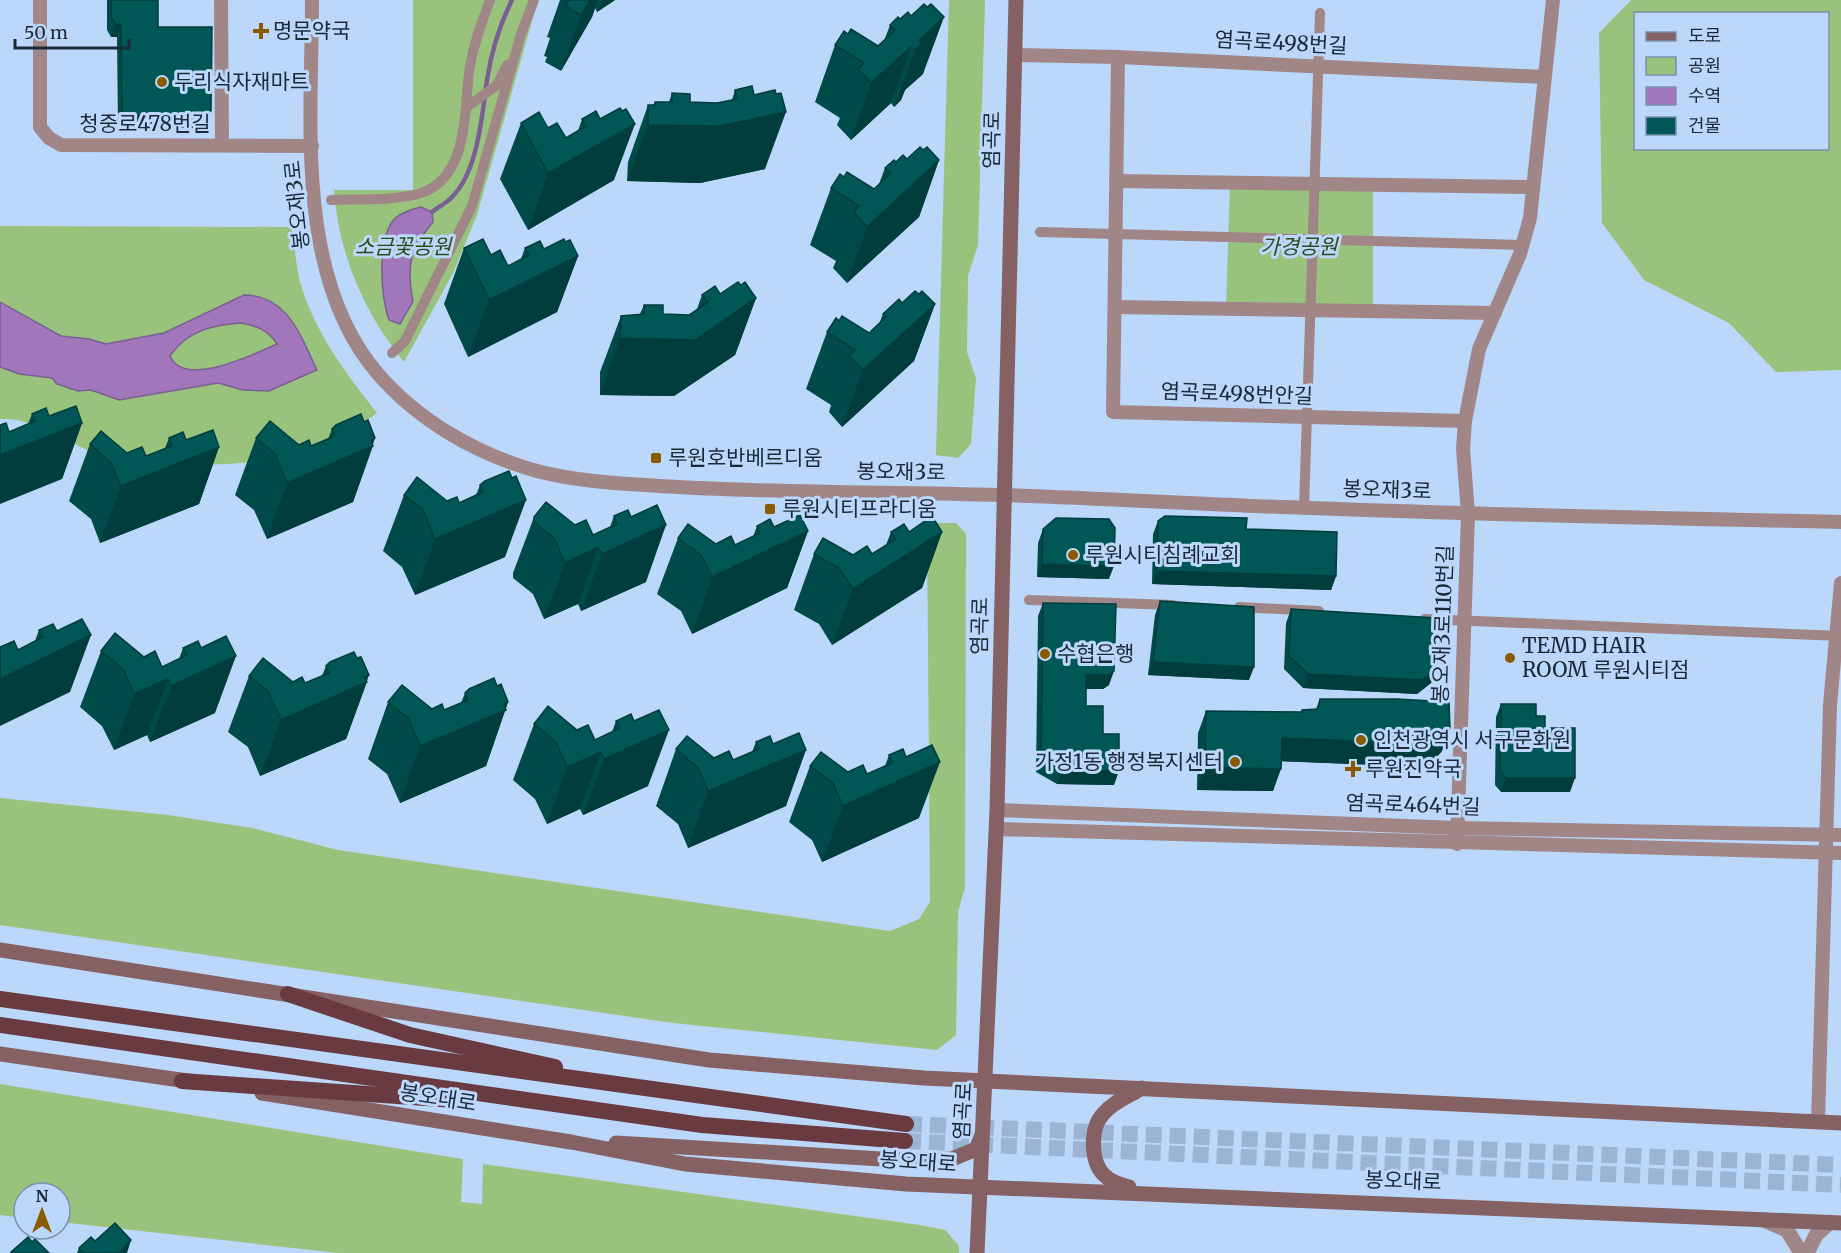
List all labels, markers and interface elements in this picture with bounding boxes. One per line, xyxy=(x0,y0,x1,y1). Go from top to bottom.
scale bar xyxy=(15,12,129,50)
legend xyxy=(1634,12,1829,150)
place label: 명문약국 xyxy=(273,17,350,44)
text: 50 m xyxy=(24,21,68,44)
marker: 명문약국 xyxy=(254,24,268,38)
text: 도로 xyxy=(1688,24,1721,47)
street label: 염곡로498번길 xyxy=(1214,26,1348,59)
text: 공원 xyxy=(1688,54,1721,77)
place label: 두리식자재마트 xyxy=(174,68,309,95)
marker: 두리식자재마트 xyxy=(155,75,169,89)
text: 수역 xyxy=(1688,84,1721,107)
street label: 청중로478번길 xyxy=(79,110,211,137)
street label: 염곡로 xyxy=(977,111,1006,169)
text: 건물 xyxy=(1688,114,1721,137)
street label: 봉오재3로 xyxy=(278,159,315,251)
park label: 소금꽃공원 xyxy=(355,233,453,260)
park label: 가경공원 xyxy=(1260,233,1339,260)
street label: 염곡로498번안길 xyxy=(1160,377,1314,410)
place label: 루원호반베르디움 xyxy=(668,444,823,471)
marker: 루원호반베르디움 xyxy=(649,451,663,465)
street label: 봉오재3로 xyxy=(856,457,946,486)
street label: 봉오재3로 xyxy=(1342,474,1432,505)
place label: 루원시티프라디움 xyxy=(782,495,937,522)
marker: 루원시티프라디움 xyxy=(763,502,777,516)
place label: 루원시티침례교회 xyxy=(1085,541,1240,568)
street label: 봉오재3로110번길 xyxy=(1426,544,1459,704)
marker: 루원시티침례교회 xyxy=(1066,548,1080,562)
street label: 염곡로 xyxy=(965,597,994,655)
place label: TEMD HAIR ROOM 루원시티점 xyxy=(1522,632,1689,683)
place label: 수협은행 xyxy=(1057,640,1134,667)
marker: 수협은행 xyxy=(1038,647,1052,661)
marker: TEMD HAIR ROOM 루원시티점 xyxy=(1503,651,1517,665)
place label: 인천광역시 서구문화원 xyxy=(1373,726,1571,753)
marker: 인천광역시 서구문화원 xyxy=(1354,733,1368,747)
place label: 가정1동 행정복지센터 xyxy=(1035,748,1223,775)
marker: 가정1동 행정복지센터 xyxy=(1228,755,1242,769)
place label: 루원진약국 xyxy=(1365,755,1462,782)
marker: 루원진약국 xyxy=(1346,762,1360,776)
street label: 염곡로464번길 xyxy=(1345,789,1481,820)
street label: 봉오대로 xyxy=(398,1078,478,1117)
street label: 염곡로 xyxy=(948,1081,977,1141)
street label: 봉오대로 xyxy=(879,1145,958,1178)
street label: 봉오대로 xyxy=(1364,1166,1442,1195)
north arrow xyxy=(12,1181,72,1241)
text: N xyxy=(36,1186,49,1206)

